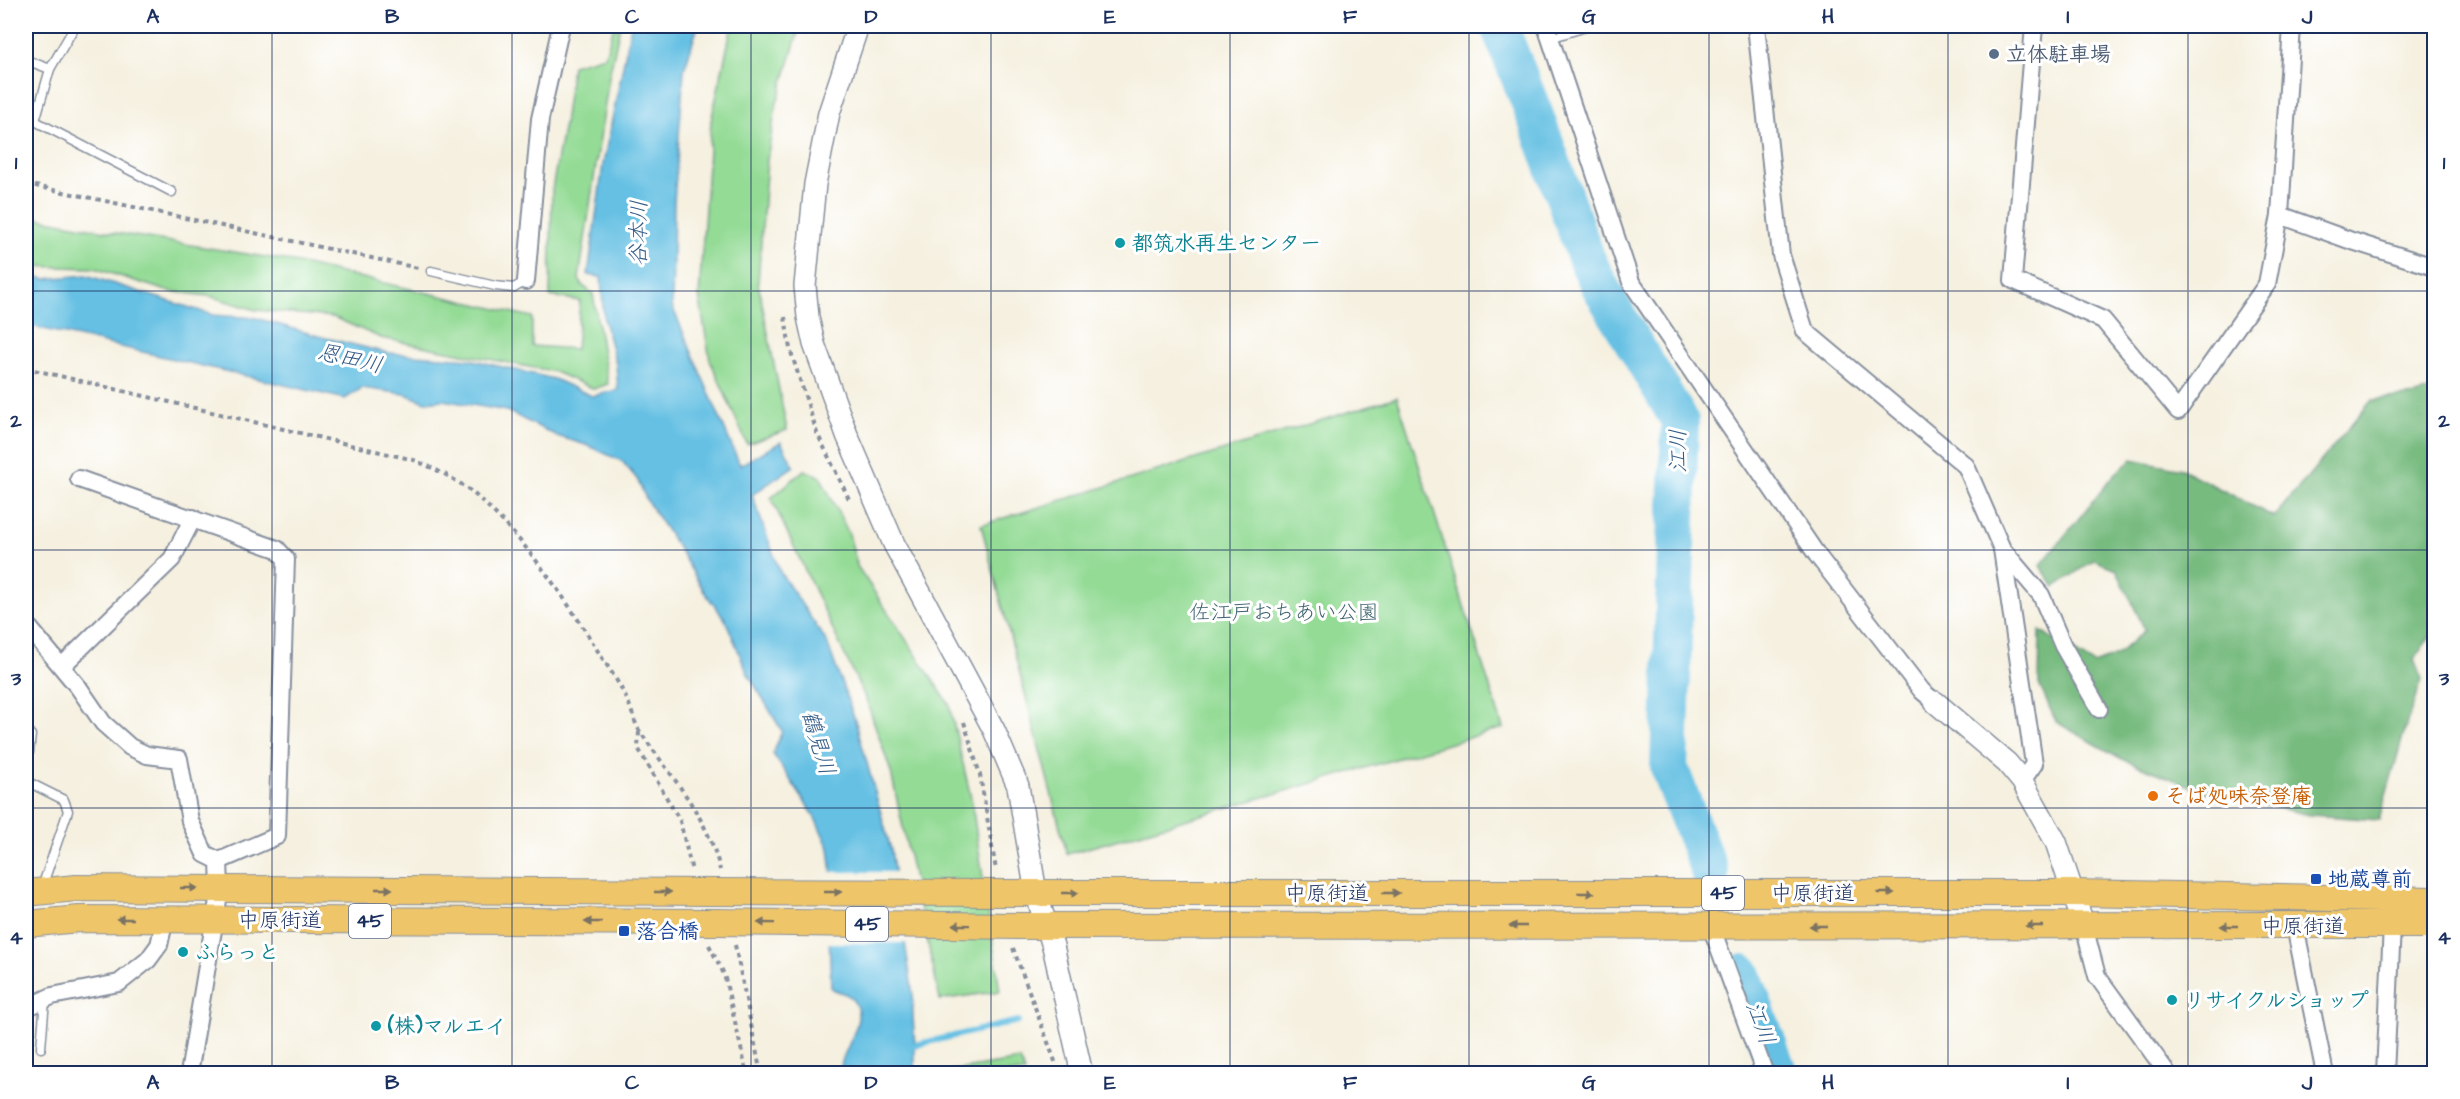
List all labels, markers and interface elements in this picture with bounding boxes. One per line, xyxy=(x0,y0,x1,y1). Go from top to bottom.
text: A xyxy=(147,3,160,31)
text: B xyxy=(385,3,400,31)
text: C xyxy=(625,3,640,31)
text: D xyxy=(865,3,878,31)
text: E xyxy=(1104,3,1116,31)
text: F xyxy=(1343,3,1358,31)
text: G xyxy=(1582,3,1596,31)
text: H xyxy=(1822,3,1834,31)
text: I xyxy=(2066,3,2070,31)
text: J xyxy=(2301,3,2313,31)
place label: 立体駐車場 xyxy=(2006,40,2111,69)
marker: 立体駐車場 xyxy=(1987,47,2001,61)
text: 1 xyxy=(15,149,18,177)
text: 1 xyxy=(2443,149,2446,177)
water label: 谷本川 xyxy=(623,200,655,266)
place label: 都筑水再生センター xyxy=(1132,229,1321,258)
marker: 都筑水再生センター xyxy=(1113,236,1127,250)
water label: 恩田川 xyxy=(314,336,386,382)
text: 2 xyxy=(9,407,22,435)
text: 2 xyxy=(2437,407,2450,435)
water label: 江川 xyxy=(1663,429,1694,473)
park label: 佐江戸おちあい公園 xyxy=(1190,598,1379,627)
text: 3 xyxy=(10,665,22,693)
text: 3 xyxy=(2438,665,2450,693)
water label: 鶴見川 xyxy=(794,707,842,779)
place label: そば処味奈登庵 xyxy=(2165,782,2312,811)
marker: そば処味奈登庵 xyxy=(2146,789,2160,803)
place label: 地蔵尊前 xyxy=(2328,865,2412,894)
marker: 地蔵尊前 xyxy=(2309,872,2323,886)
road number: 45 xyxy=(1702,876,1744,910)
street label: 中原街道 xyxy=(1285,879,1369,908)
street label: 中原街道 xyxy=(1771,879,1855,908)
one-way arrow xyxy=(179,883,198,893)
one-way arrow xyxy=(374,885,393,894)
one-way arrow xyxy=(653,887,672,896)
one-way arrow xyxy=(824,887,843,897)
one-way arrow xyxy=(1060,888,1079,898)
one-way arrow xyxy=(1381,888,1400,898)
one-way arrow xyxy=(1576,888,1595,898)
one-way arrow xyxy=(1876,888,1895,898)
road number: 45 xyxy=(349,904,391,938)
street label: 中原街道 xyxy=(238,906,322,935)
road number: 45 xyxy=(846,907,888,941)
street label: 中原街道 xyxy=(2261,912,2345,941)
one-way arrow xyxy=(115,914,134,924)
one-way arrow xyxy=(583,917,602,927)
place label: 落合橋 xyxy=(636,917,699,946)
one-way arrow xyxy=(756,918,775,928)
one-way arrow xyxy=(951,920,970,930)
one-way arrow xyxy=(1509,921,1528,931)
one-way arrow xyxy=(1809,921,1828,931)
one-way arrow xyxy=(2025,921,2044,931)
one-way arrow xyxy=(2220,921,2239,931)
text: 4 xyxy=(9,924,23,952)
marker: 落合橋 xyxy=(617,924,631,938)
text: 4 xyxy=(2437,924,2451,952)
place label: ふらっと xyxy=(195,938,279,967)
marker: ふらっと xyxy=(176,945,190,959)
place label: リサイクルショップ xyxy=(2184,986,2369,1015)
marker: リサイクルショップ xyxy=(2165,993,2179,1007)
water label: 江川 xyxy=(1738,997,1782,1049)
place label: (株)マルエイ xyxy=(387,1012,506,1041)
marker: (株)マルエイ xyxy=(369,1019,383,1033)
text: A xyxy=(147,1069,160,1097)
text: B xyxy=(385,1069,400,1097)
text: C xyxy=(625,1069,640,1097)
text: D xyxy=(865,1069,878,1097)
text: E xyxy=(1104,1069,1116,1097)
text: F xyxy=(1343,1069,1358,1097)
text: G xyxy=(1582,1069,1596,1097)
text: H xyxy=(1822,1069,1834,1097)
text: I xyxy=(2066,1069,2070,1097)
text: J xyxy=(2301,1069,2313,1097)

